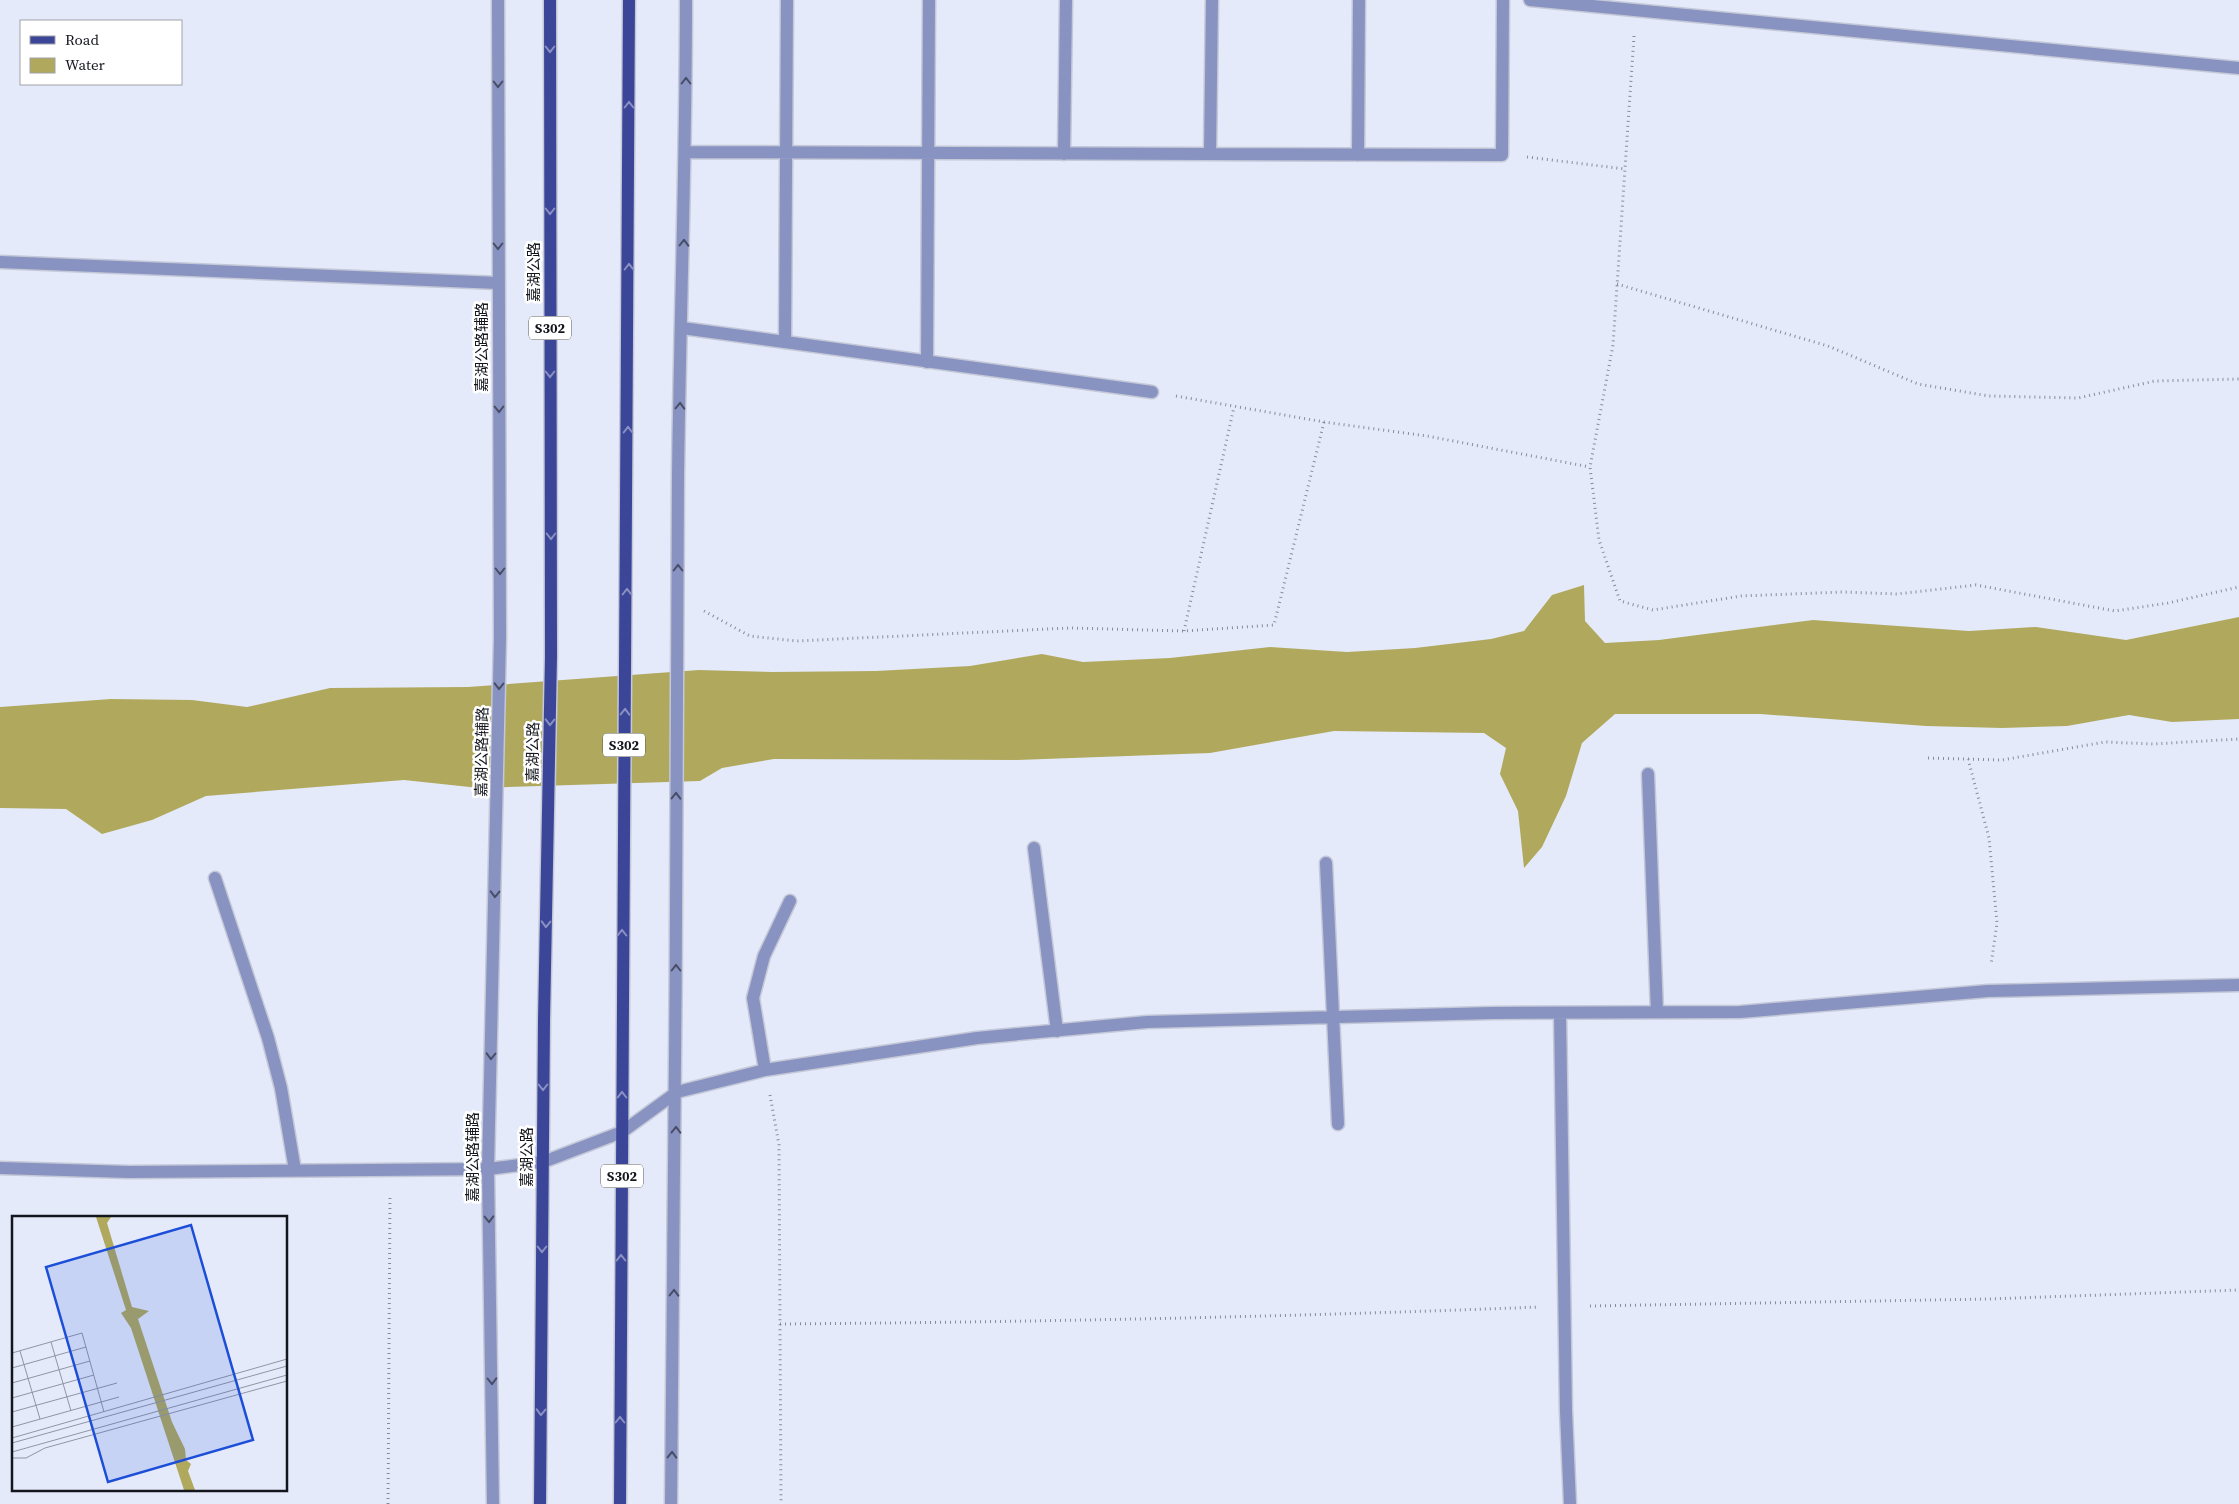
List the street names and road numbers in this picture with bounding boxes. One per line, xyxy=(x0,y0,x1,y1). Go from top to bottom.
street label: 嘉湖公路 xyxy=(523,242,544,302)
street label: 嘉湖公路辅路 xyxy=(471,302,492,392)
road number: S302 xyxy=(529,316,571,339)
street label: 嘉湖公路辅路 xyxy=(470,707,493,797)
street label: 嘉湖公路 xyxy=(521,722,544,782)
road number: S302 xyxy=(603,734,645,756)
street label: 嘉湖公路辅路 xyxy=(462,1112,483,1202)
street label: 嘉湖公路 xyxy=(516,1127,537,1187)
road number: S302 xyxy=(601,1164,643,1188)

